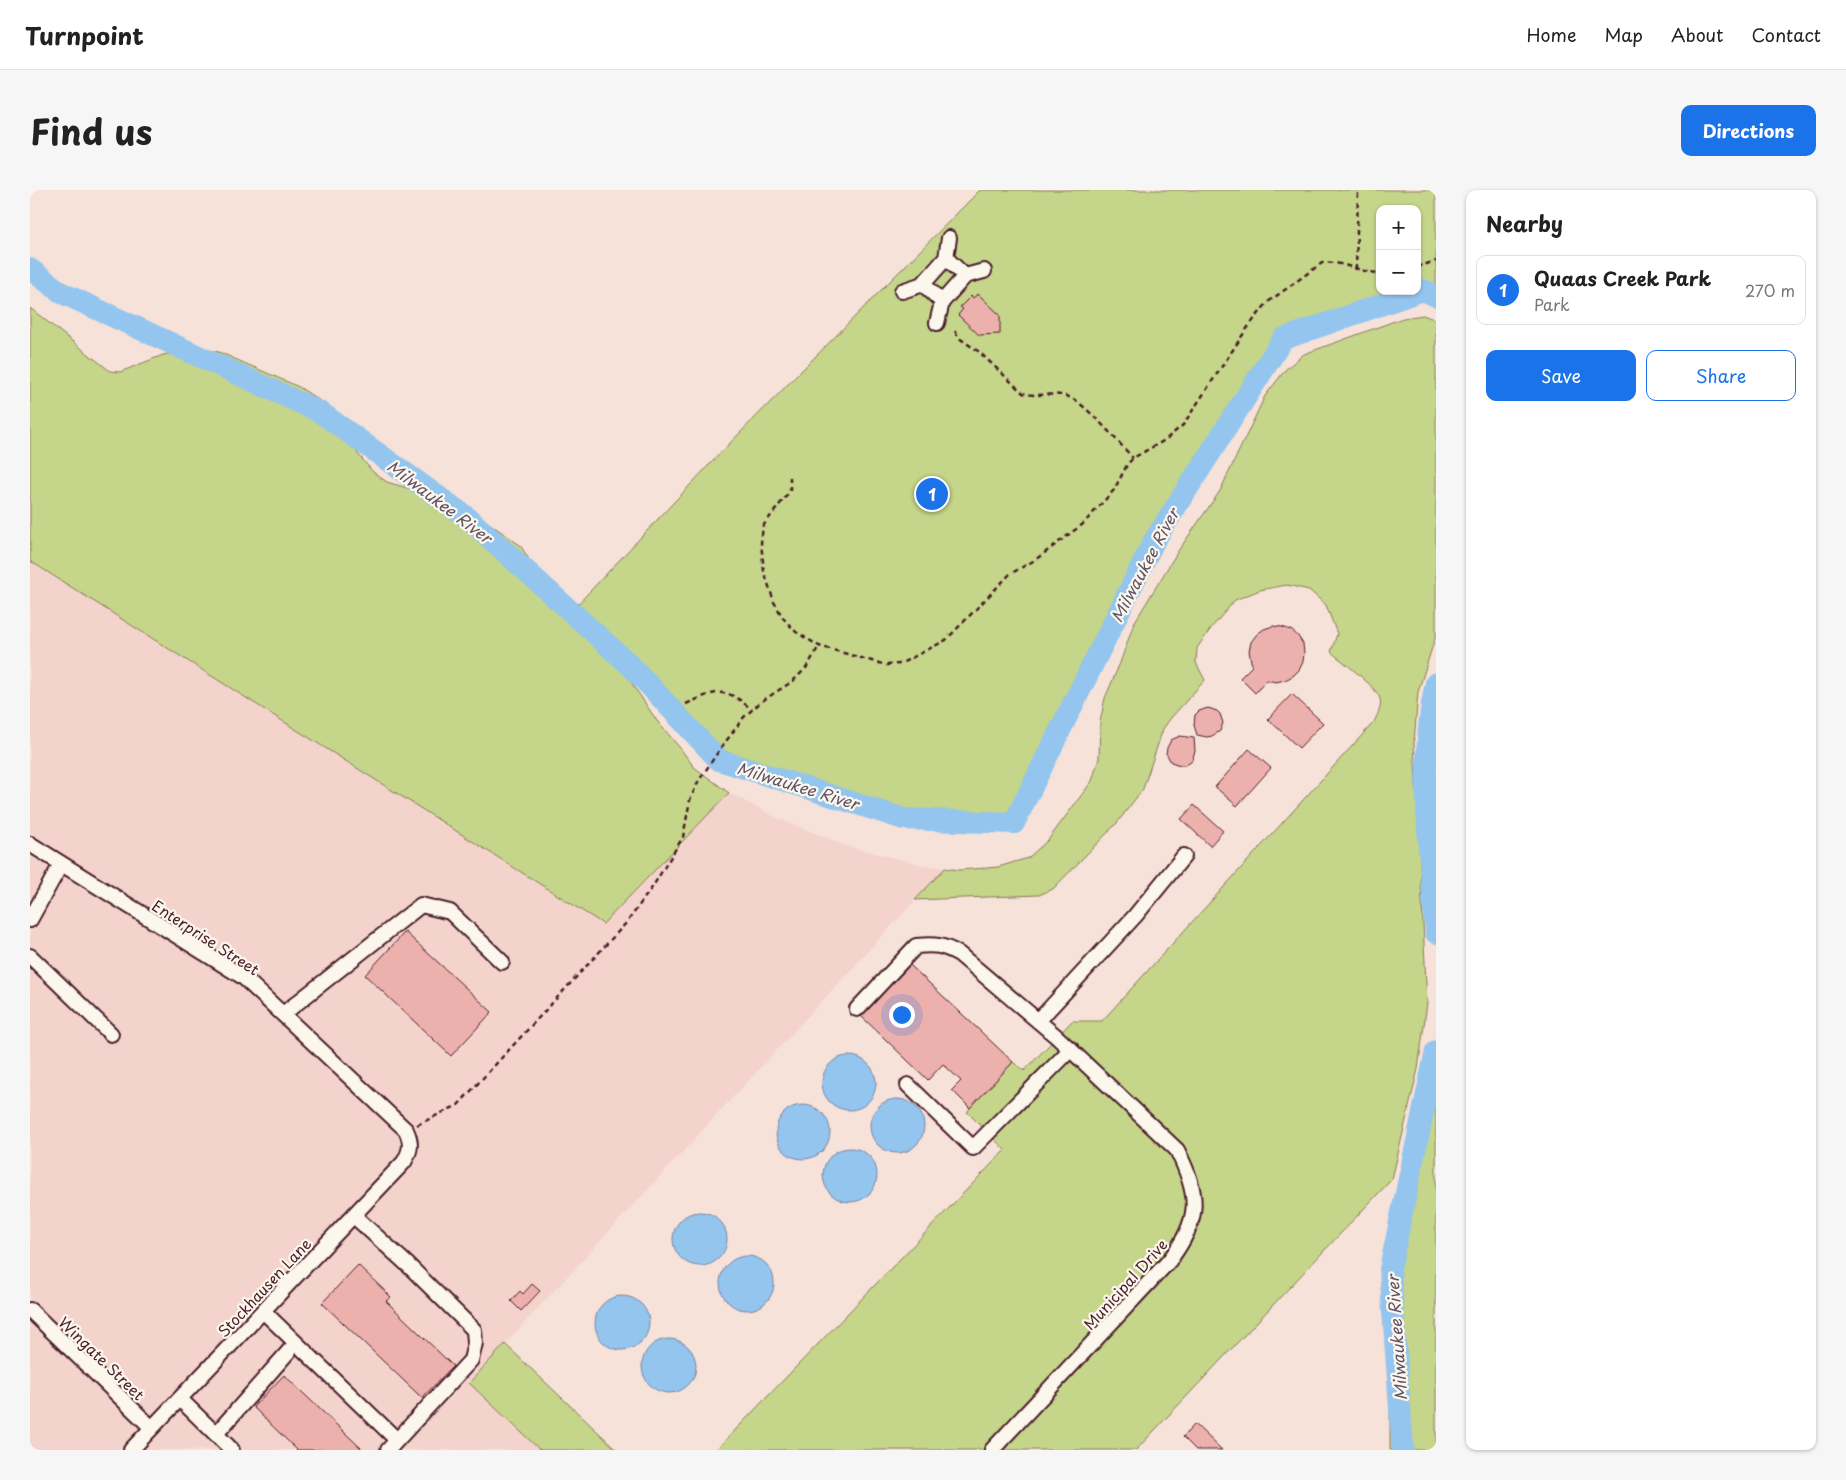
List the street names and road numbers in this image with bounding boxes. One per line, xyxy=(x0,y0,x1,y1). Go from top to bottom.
street label: Enterprise Street xyxy=(148,894,264,980)
street label: Stockhausen Lane xyxy=(212,1232,316,1342)
street label: Municipal Drive xyxy=(1078,1233,1172,1335)
street label: Wingate Street xyxy=(54,1311,150,1405)

